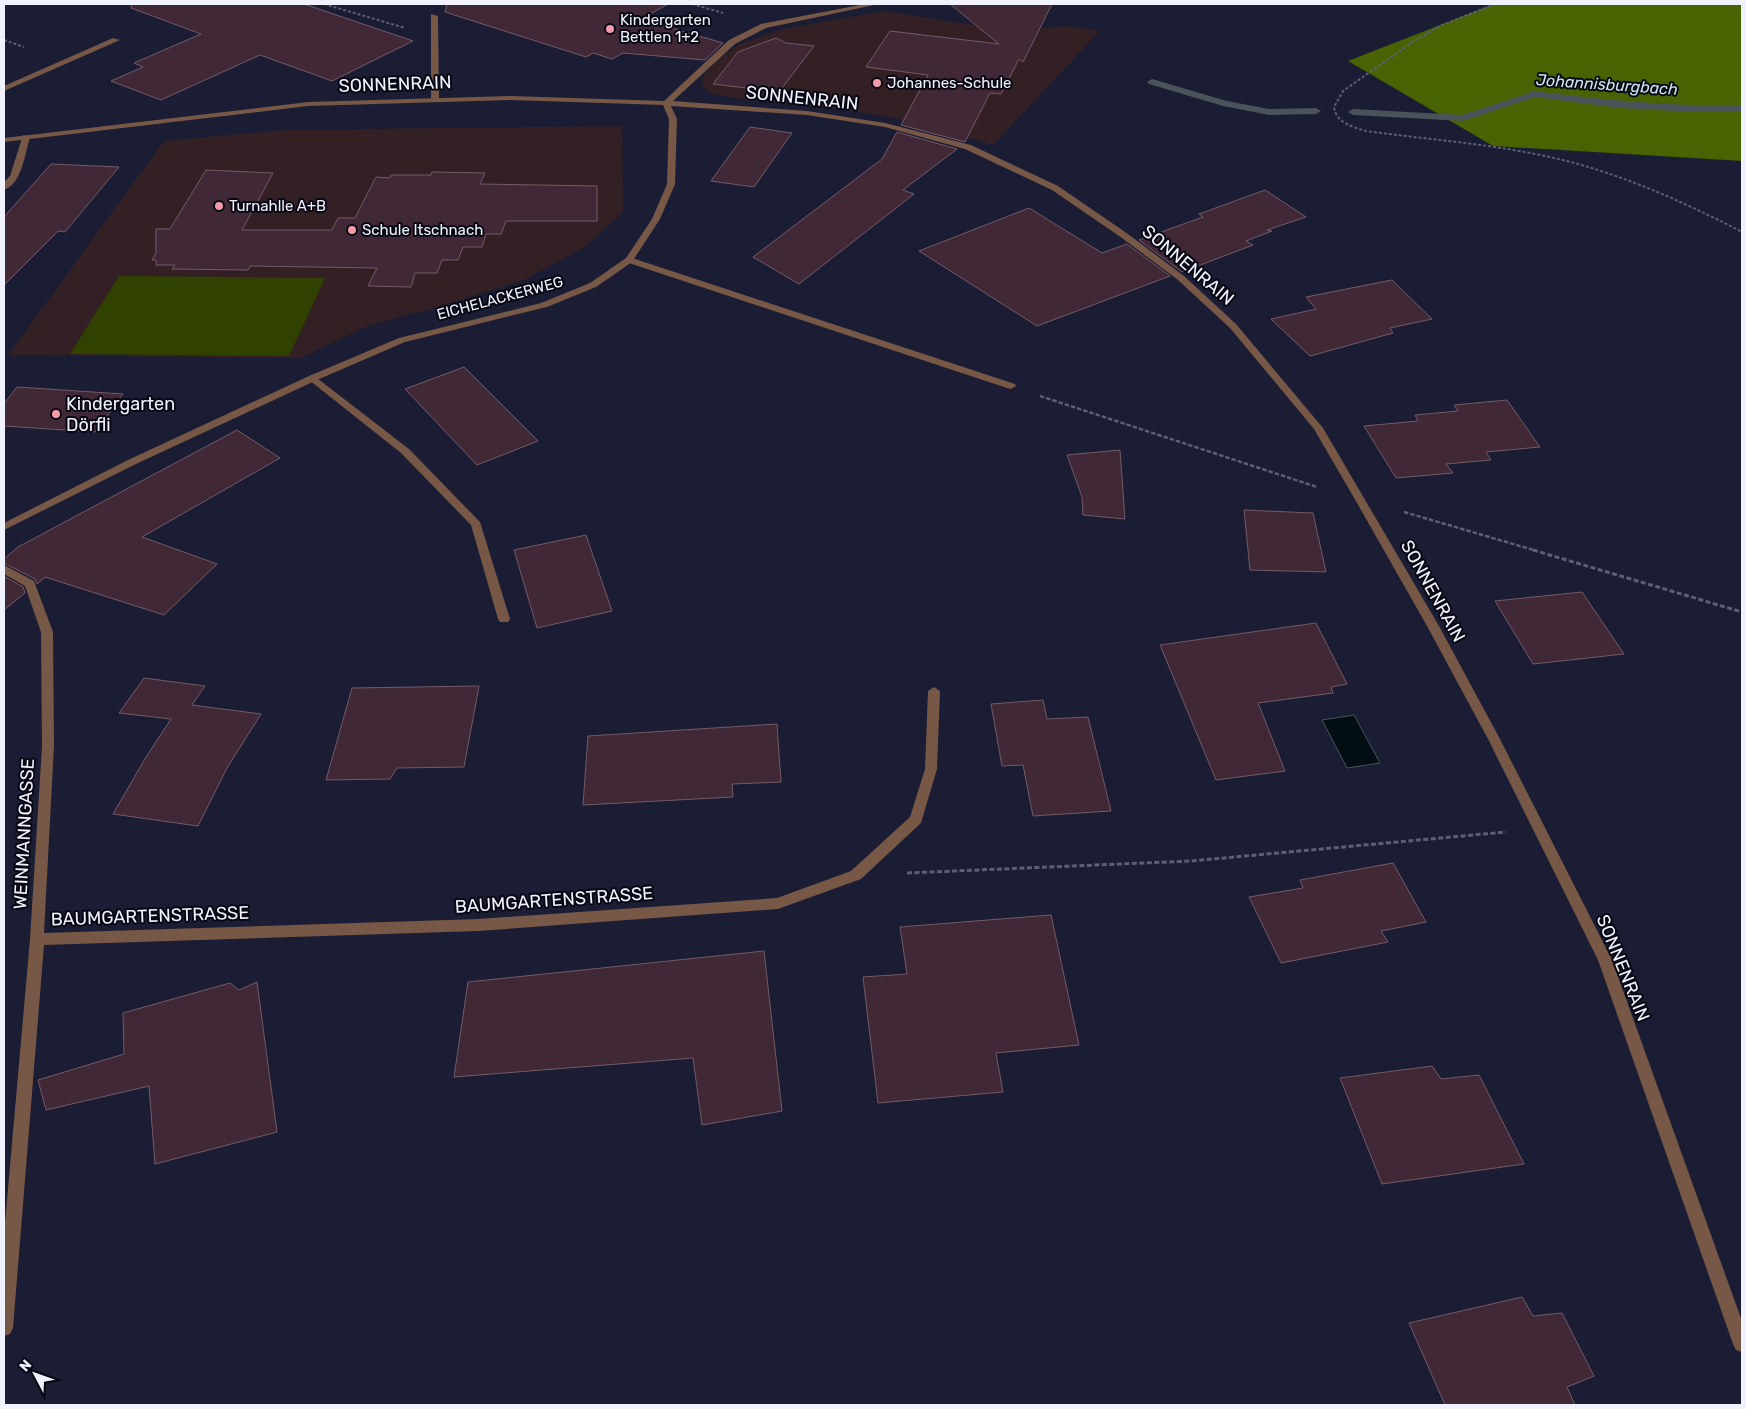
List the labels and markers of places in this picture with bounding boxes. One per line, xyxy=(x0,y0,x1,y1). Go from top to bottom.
place label: Kindergarten Bettlen 1+2 xyxy=(620,11,711,46)
marker: Kindergarten Bettlen 1+2 xyxy=(604,23,616,35)
place label: Johannes-Schule xyxy=(887,74,1011,92)
marker: Johannes-Schule xyxy=(871,77,883,89)
place label: Turnahlle A+B xyxy=(229,197,326,215)
marker: Turnahlle A+B xyxy=(213,200,225,212)
place label: Schule Itschnach xyxy=(362,221,483,239)
marker: Schule Itschnach xyxy=(346,224,358,236)
place label: Kindergarten Dörfli xyxy=(66,393,175,436)
marker: Kindergarten Dörfli xyxy=(50,408,62,420)

